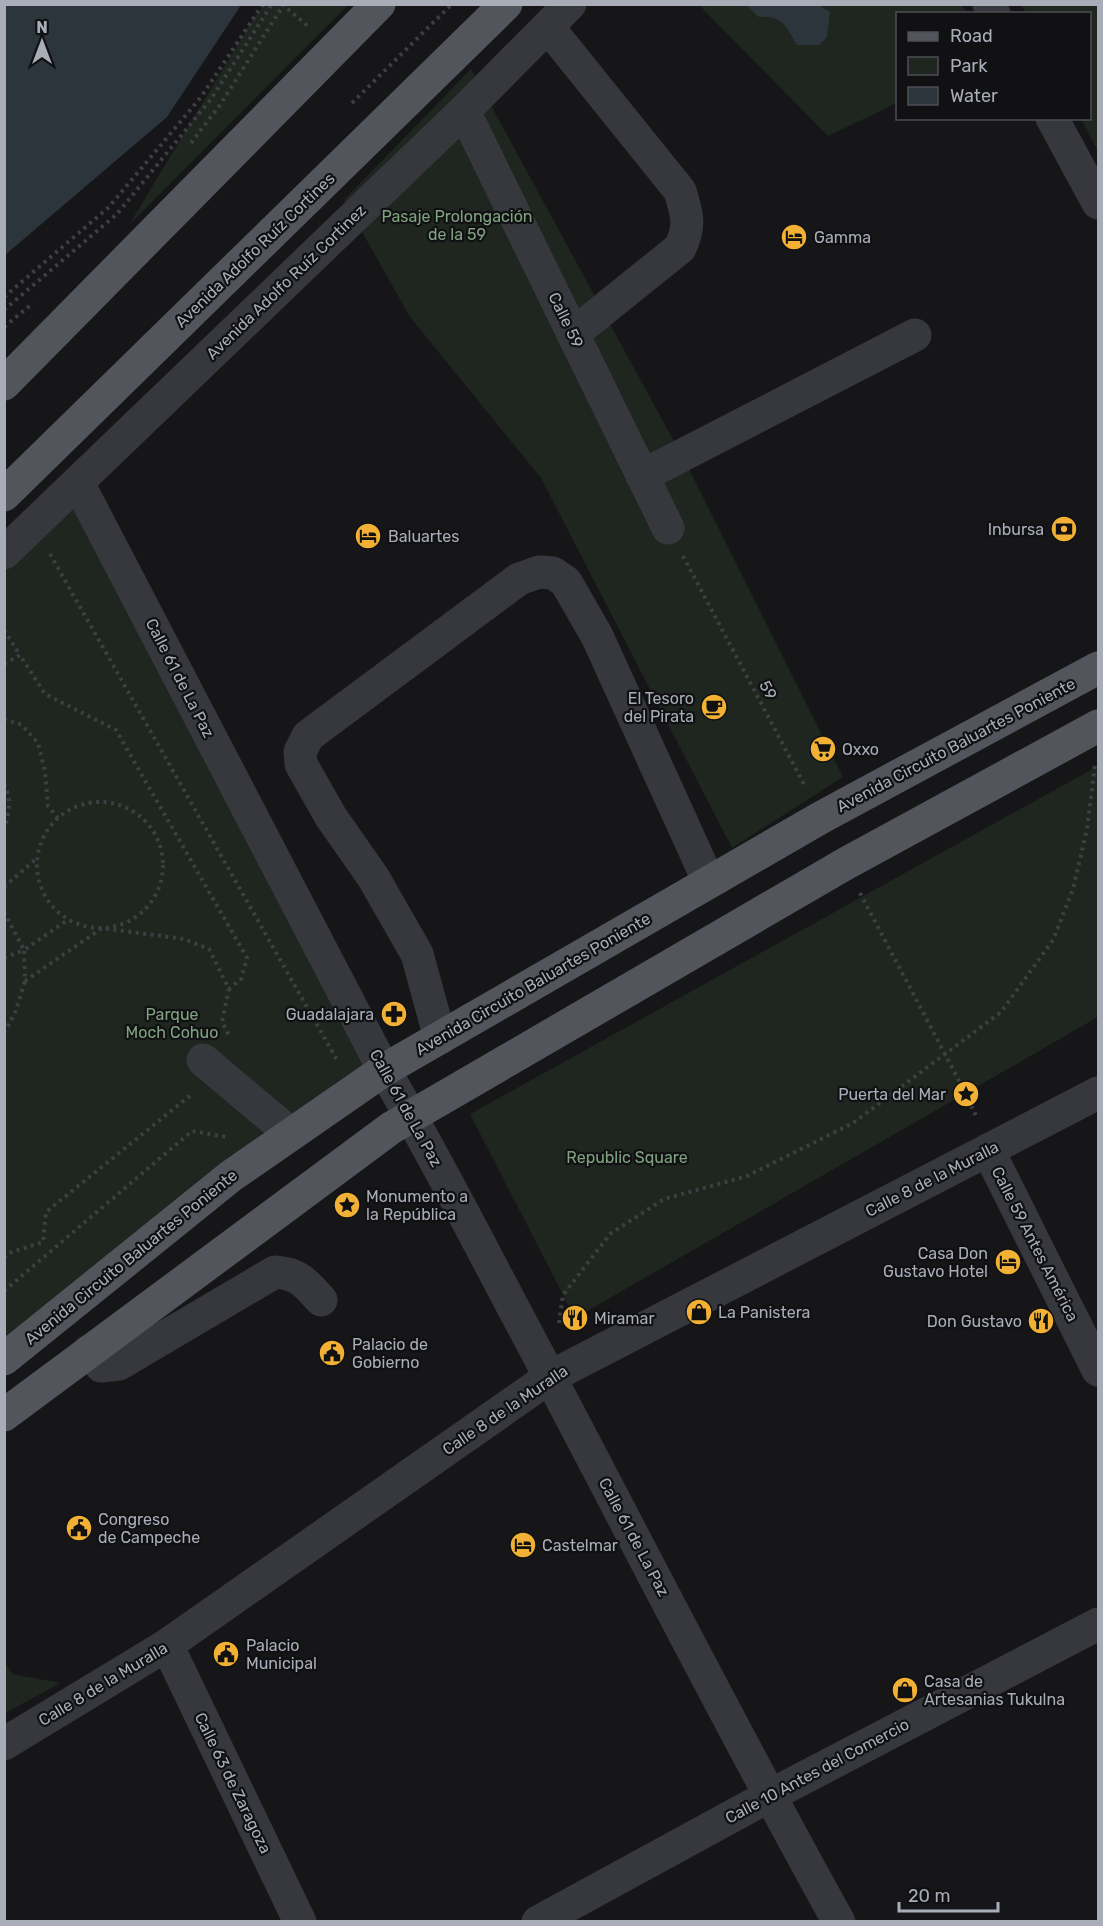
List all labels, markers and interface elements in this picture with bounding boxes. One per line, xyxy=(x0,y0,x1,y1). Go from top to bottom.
north arrow xyxy=(12,12,72,72)
legend xyxy=(896,12,1091,120)
text: N xyxy=(36,18,48,37)
text: Road xyxy=(950,25,993,47)
text: Park xyxy=(950,55,988,77)
text: Water xyxy=(950,85,998,107)
street label: Avenida Adolfo Ruíz Cortines xyxy=(171,169,339,331)
street label: Avenida Adolfo Ruíz Cortinez xyxy=(202,201,370,363)
park label: Pasaje Prolongación de la 59 xyxy=(381,207,533,244)
hotel icon: Gamma xyxy=(779,222,809,252)
place label: Gamma xyxy=(814,228,871,247)
street label: Calle 59 xyxy=(544,289,588,351)
bank icon: Inbursa xyxy=(1049,514,1079,544)
place label: Inbursa xyxy=(988,520,1044,539)
hotel icon: Baluartes xyxy=(353,521,383,551)
place label: Baluartes xyxy=(388,527,459,546)
street label: Calle 61 de La Paz xyxy=(142,615,218,741)
street label: Avenida Circuito Baluartes Poniente xyxy=(833,674,1079,816)
street label: 59 xyxy=(755,677,781,703)
place label: El Tesoro del Pirata xyxy=(624,689,694,726)
cafe icon: El Tesoro del Pirata xyxy=(699,692,729,722)
supermarket icon: Oxxo xyxy=(808,734,838,764)
place label: Oxxo xyxy=(842,740,879,759)
street label: Avenida Circuito Baluartes Poniente xyxy=(412,909,654,1059)
pharmacy icon: Guadalajara xyxy=(379,999,409,1029)
park label: Parque Moch Cohuo xyxy=(126,1005,218,1042)
place label: Guadalajara xyxy=(286,1005,374,1024)
street label: Calle 61 de La Paz xyxy=(366,1046,446,1170)
place icon: Puerta del Mar xyxy=(951,1079,981,1109)
place label: Puerta del Mar xyxy=(838,1085,946,1104)
street label: Calle 8 de la Muralla xyxy=(862,1137,1002,1221)
park label: Republic Square xyxy=(566,1148,688,1167)
street label: Calle 59 Antes América xyxy=(988,1163,1082,1325)
street label: Avenida Circuito Baluartes Poniente xyxy=(21,1165,241,1349)
place label: Monumento a la República xyxy=(366,1187,468,1224)
place icon: Monumento a la República xyxy=(332,1190,362,1220)
place label: Casa Don Gustavo Hotel xyxy=(883,1244,988,1281)
hotel icon: Casa Don Gustavo Hotel xyxy=(993,1247,1023,1277)
shop icon: La Panistera xyxy=(684,1297,714,1327)
restaurant icon: Miramar xyxy=(560,1303,590,1333)
place label: La Panistera xyxy=(718,1303,810,1322)
restaurant icon: Don Gustavo xyxy=(1026,1306,1056,1336)
place label: Miramar xyxy=(594,1309,655,1328)
place label: Don Gustavo xyxy=(927,1312,1022,1331)
place label: Palacio de Gobierno xyxy=(352,1335,428,1372)
public building icon: Palacio de Gobierno xyxy=(317,1338,347,1368)
street label: Calle 8 de la Muralla xyxy=(439,1361,571,1459)
street label: Calle 61 de La Paz xyxy=(595,1475,673,1599)
place label: Congreso de Campeche xyxy=(98,1510,200,1547)
public building icon: Congreso de Campeche xyxy=(64,1513,94,1543)
hotel icon: Castelmar xyxy=(508,1530,538,1560)
place label: Castelmar xyxy=(542,1536,618,1555)
place label: Palacio Municipal xyxy=(246,1636,317,1673)
street label: Calle 8 de la Muralla xyxy=(35,1638,171,1730)
public building icon: Palacio Municipal xyxy=(211,1639,241,1669)
place label: Casa de Artesanias Tukulna xyxy=(924,1672,1065,1709)
shop icon: Casa de Artesanias Tukulna xyxy=(890,1675,920,1705)
street label: Calle 63 de Zaragoza xyxy=(191,1709,275,1857)
street label: Calle 10 Antes del Comercio xyxy=(722,1714,912,1828)
scale bar xyxy=(899,1875,998,1913)
text: 20 m xyxy=(908,1885,950,1907)

